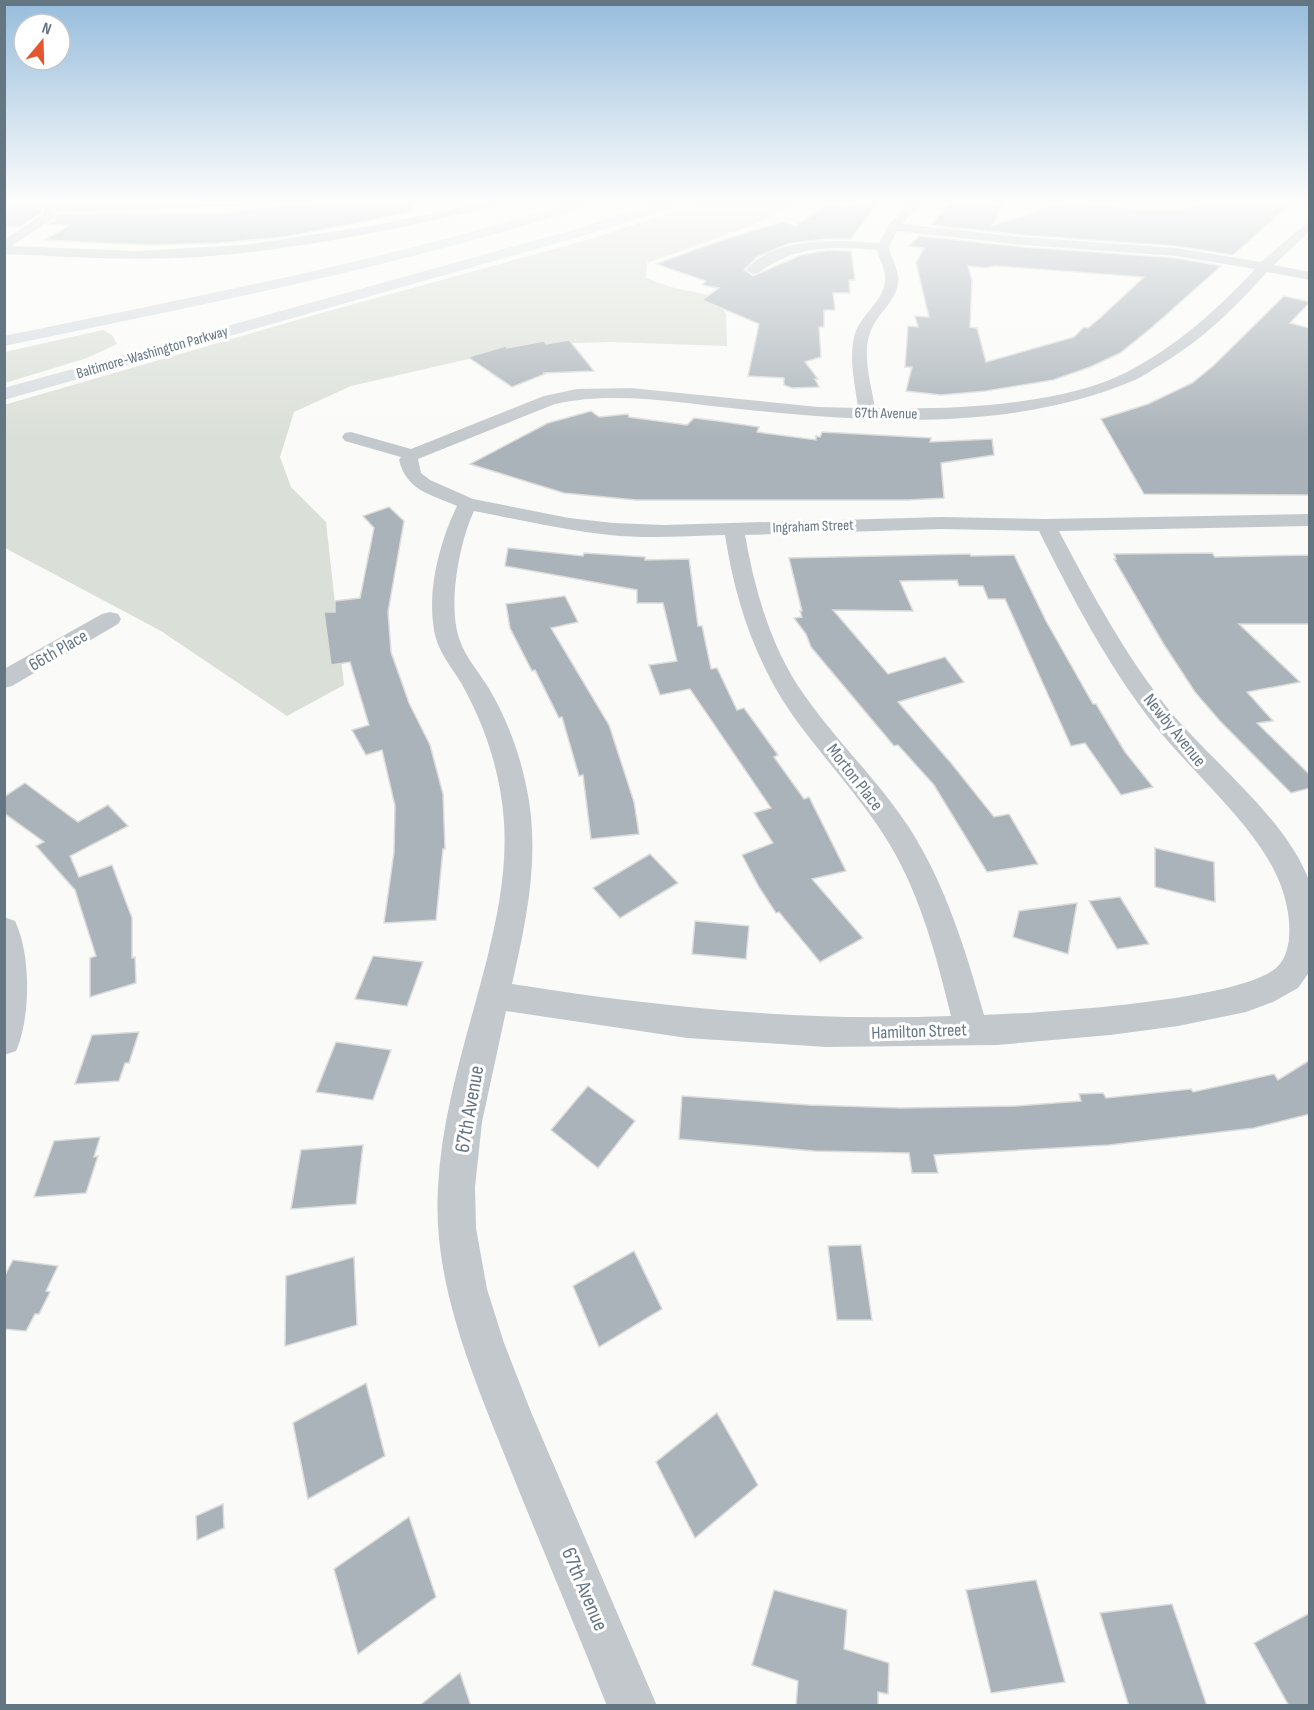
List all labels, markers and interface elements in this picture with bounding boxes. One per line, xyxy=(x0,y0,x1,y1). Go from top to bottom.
north arrow xyxy=(12,12,72,72)
text: N xyxy=(39,19,54,40)
street label: Baltimore-Washington Parkway xyxy=(74,322,230,383)
street label: 67th Avenue xyxy=(854,403,918,424)
street label: Ingraham Street xyxy=(772,516,854,537)
street label: 66th Place xyxy=(25,625,91,676)
street label: Newby Avenue xyxy=(1139,690,1210,771)
street label: Morton Place xyxy=(822,740,887,815)
street label: Hamilton Street xyxy=(871,1019,968,1044)
street label: 67th Avenue xyxy=(450,1064,489,1155)
street label: 67th Avenue xyxy=(556,1544,613,1635)

